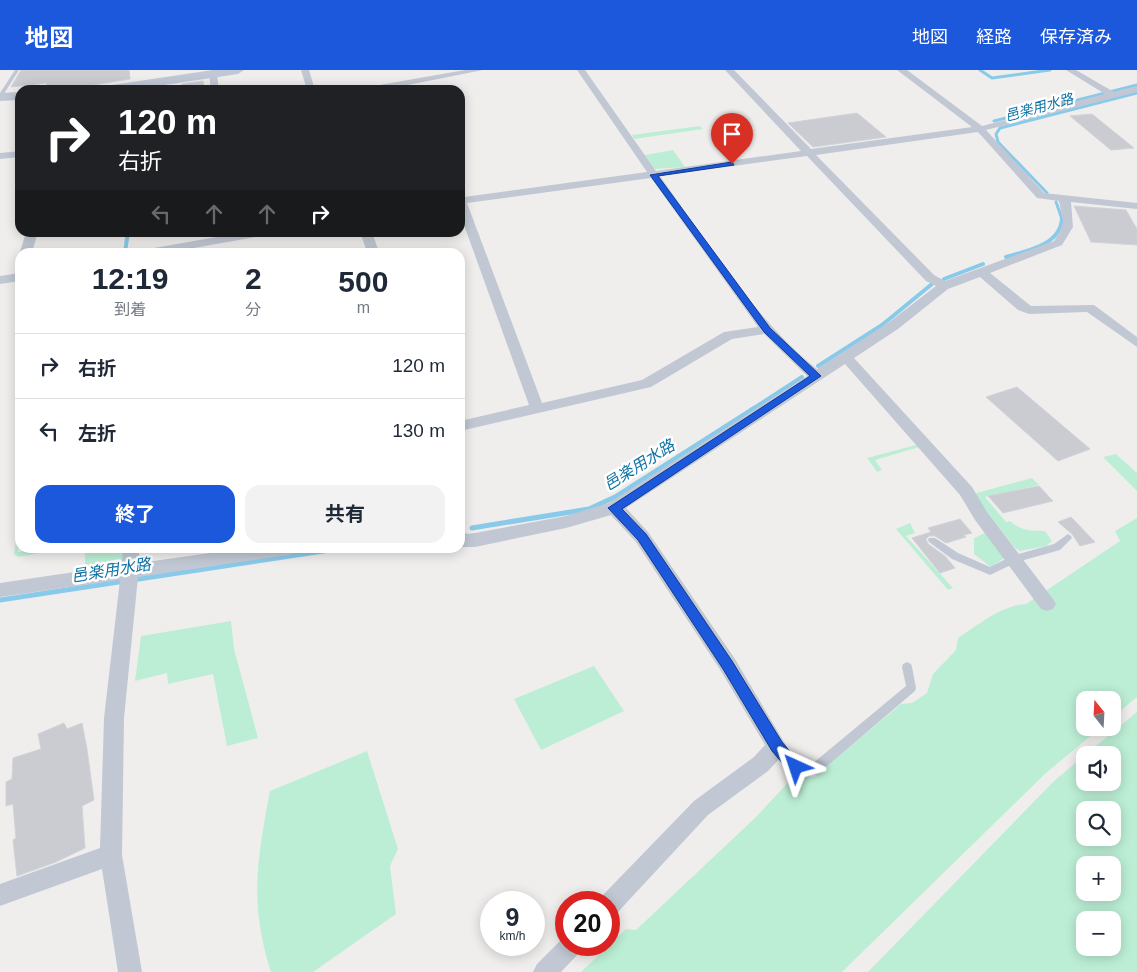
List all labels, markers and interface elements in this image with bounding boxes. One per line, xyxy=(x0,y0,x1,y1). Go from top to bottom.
text: 地図 xyxy=(25,24,73,51)
text: 地図 xyxy=(912,27,948,47)
text: 経路 xyxy=(976,27,1012,47)
text: 保存済み xyxy=(1040,27,1112,47)
water label: 邑楽用水路 xyxy=(1003,90,1076,124)
text: 120 m xyxy=(118,102,217,141)
icon: right xyxy=(35,105,100,170)
pin xyxy=(711,113,753,164)
icon: arrive xyxy=(718,120,746,148)
text: 右折 xyxy=(118,149,162,174)
icon: left xyxy=(147,200,175,228)
icon: ahead xyxy=(200,200,228,228)
icon: ahead xyxy=(253,200,281,228)
icon: right xyxy=(306,200,334,228)
text: 12:19 xyxy=(92,262,168,295)
text: 2 xyxy=(245,262,262,295)
text: 500 xyxy=(338,265,388,298)
text: m xyxy=(357,299,370,316)
text: 到着 xyxy=(114,301,146,318)
text: 分 xyxy=(245,301,261,318)
icon: right xyxy=(35,352,63,380)
text: 120 m xyxy=(392,355,445,376)
text: 右折 xyxy=(78,358,116,379)
icon: left xyxy=(35,417,63,445)
text: 130 m xyxy=(392,420,445,441)
text: 左折 xyxy=(78,423,116,444)
water label: 邑楽用水路 xyxy=(601,436,679,493)
button: 終了 xyxy=(35,485,235,543)
button: 共有 xyxy=(245,485,445,543)
water label: 邑楽用水路 xyxy=(70,555,154,585)
north arrow xyxy=(1076,691,1121,736)
map controls xyxy=(1076,691,1121,956)
position arrow xyxy=(769,740,821,792)
button: sound xyxy=(1076,746,1121,791)
button: search xyxy=(1076,801,1121,846)
button: + xyxy=(1076,856,1121,901)
speed limit sign: 20 xyxy=(555,891,620,956)
text: 9 xyxy=(506,903,519,931)
button: − xyxy=(1076,911,1121,956)
text: km/h xyxy=(499,929,526,943)

